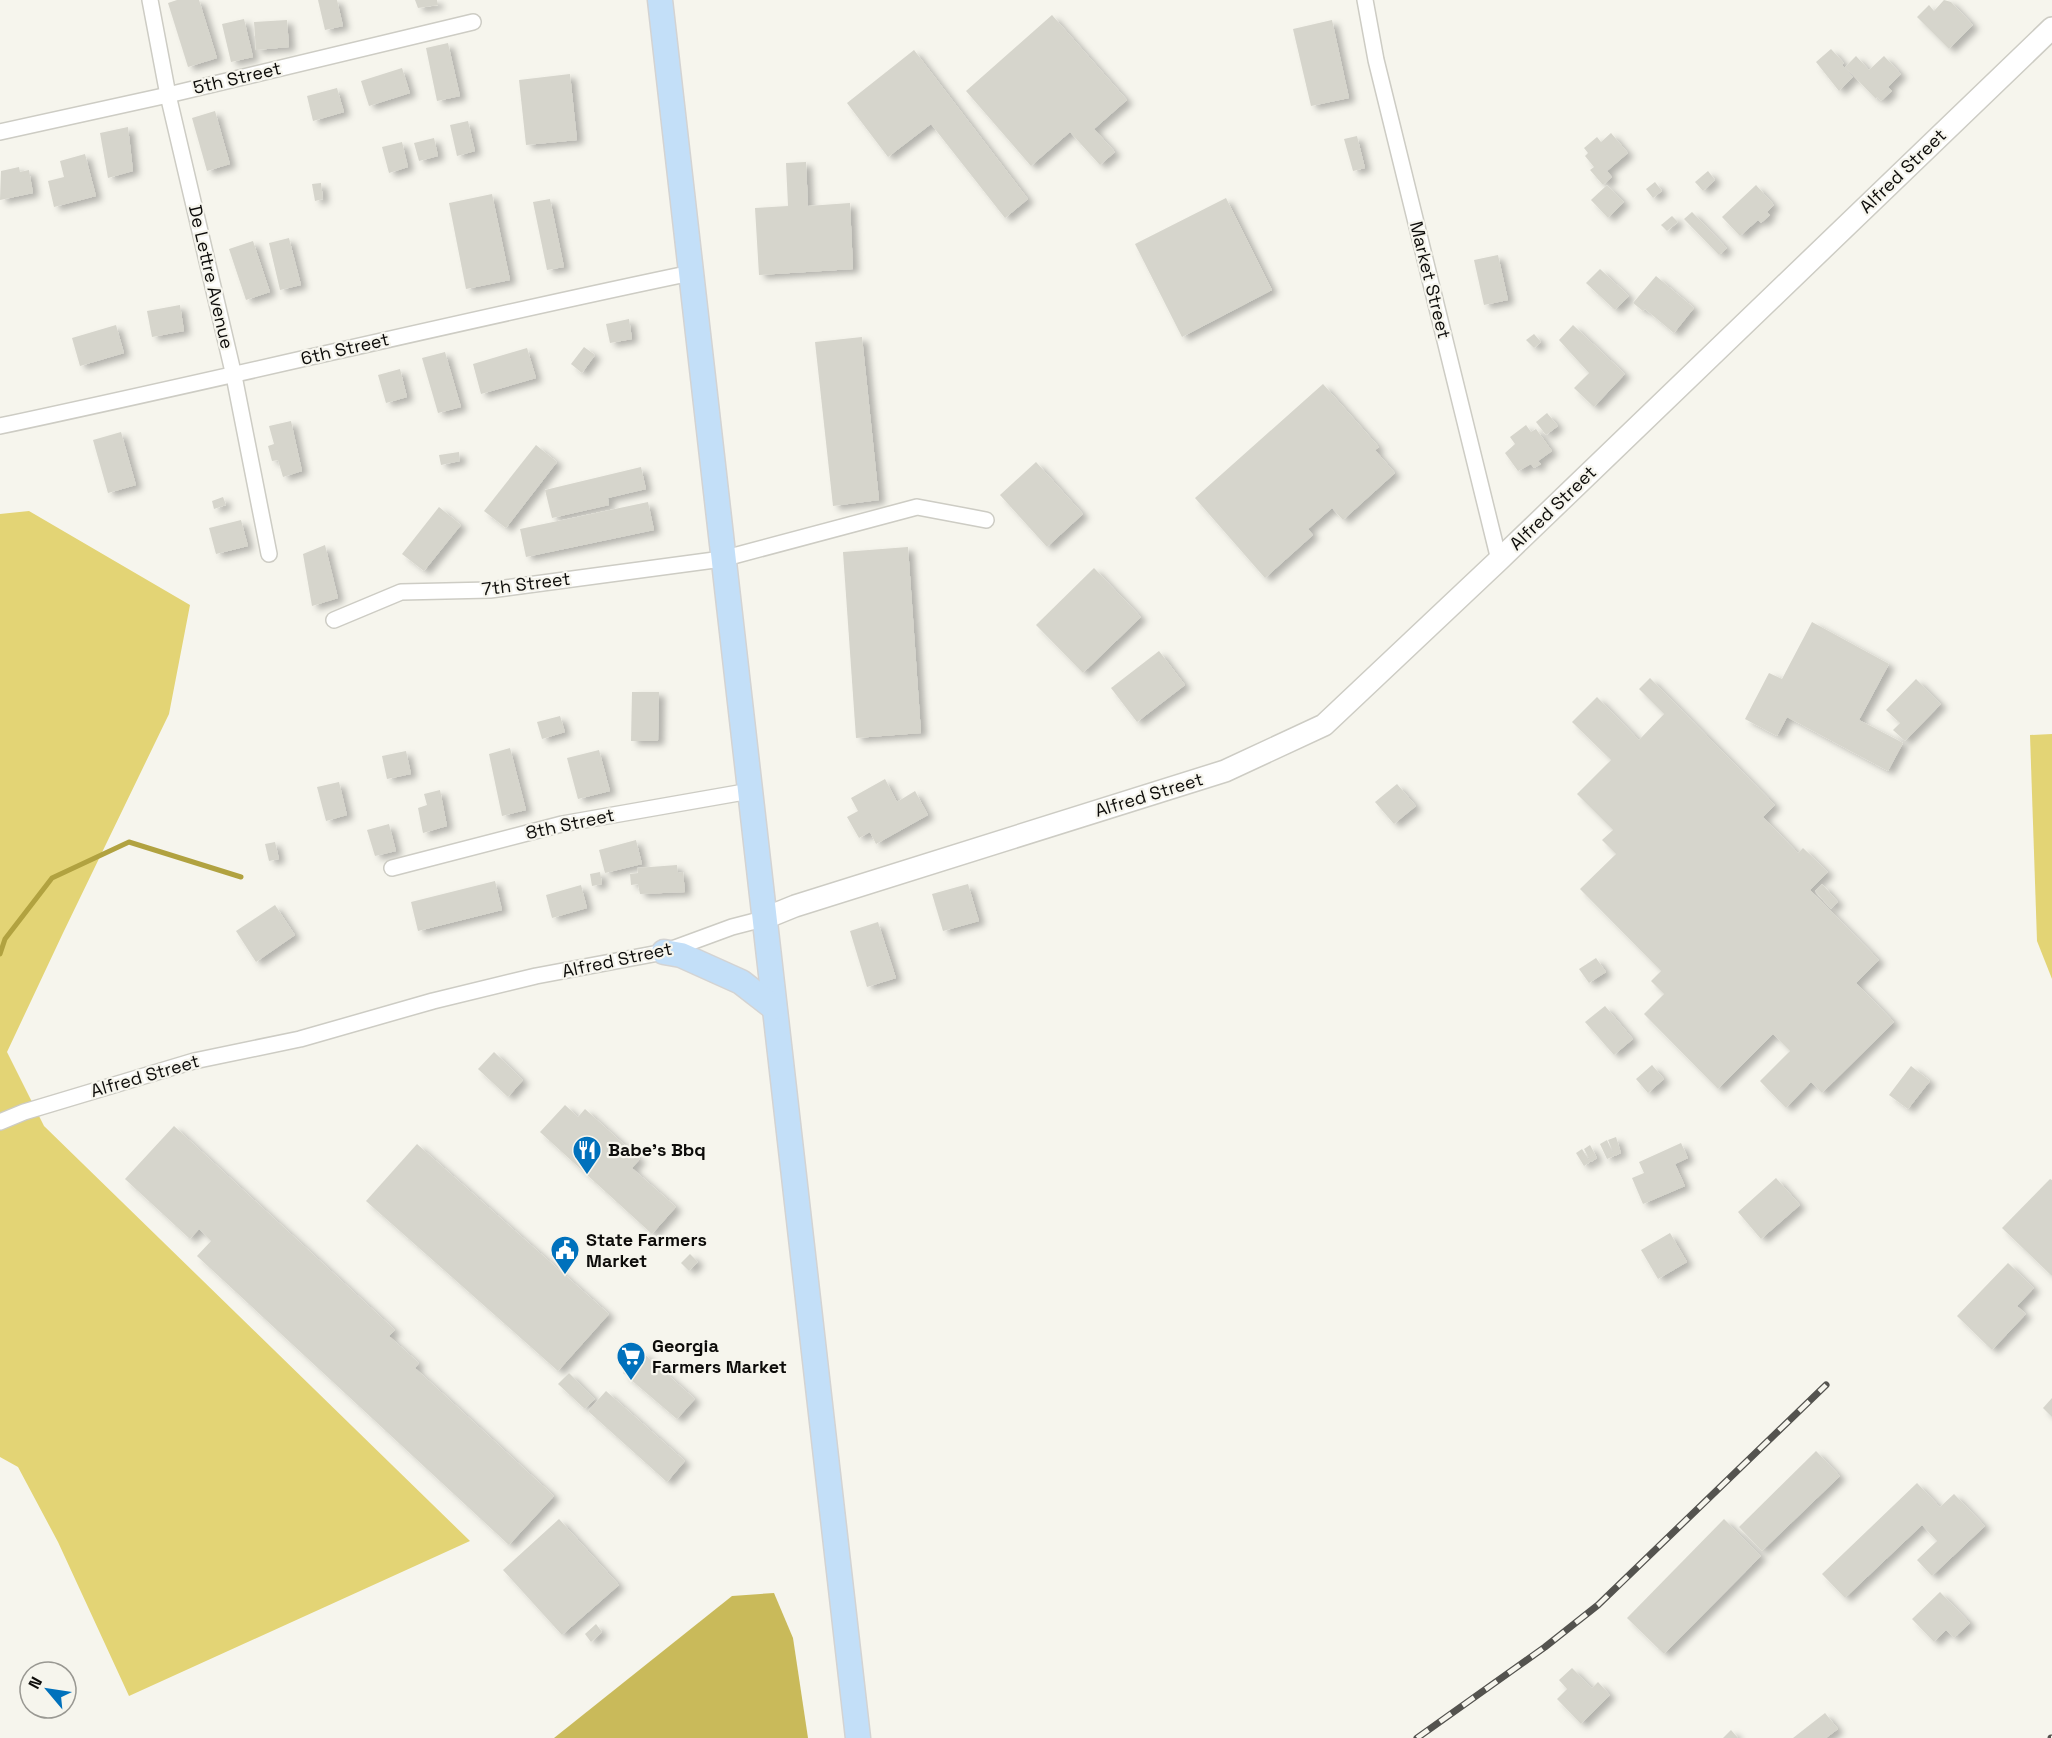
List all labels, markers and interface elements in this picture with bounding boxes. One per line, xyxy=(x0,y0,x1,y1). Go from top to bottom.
street label: 5th Street xyxy=(191,56,283,99)
street label: Alfred Street xyxy=(1854,123,1951,218)
street label: De Lettre Avenue xyxy=(184,203,239,351)
street label: Market Street xyxy=(1405,219,1456,341)
street label: 6th Street xyxy=(298,327,391,370)
street label: Alfred Street xyxy=(1504,460,1601,555)
street label: 7th Street xyxy=(480,567,572,600)
street label: Alfred Street xyxy=(1092,767,1206,822)
street label: 8th Street xyxy=(523,803,616,844)
street label: Alfred Street xyxy=(560,937,674,982)
street label: Alfred Street xyxy=(88,1049,202,1102)
restaurant icon: Babe's Bbq xyxy=(571,1134,603,1176)
place label: Babe's Bbq xyxy=(608,1138,706,1161)
place label: State Farmers Market xyxy=(586,1228,707,1272)
public building icon: State Farmers Market xyxy=(549,1234,581,1276)
place label: Georgia Farmers Market xyxy=(652,1334,787,1378)
supermarket icon: Georgia Farmers Market xyxy=(615,1340,647,1382)
north arrow xyxy=(18,1660,78,1720)
text: N xyxy=(24,1673,47,1693)

